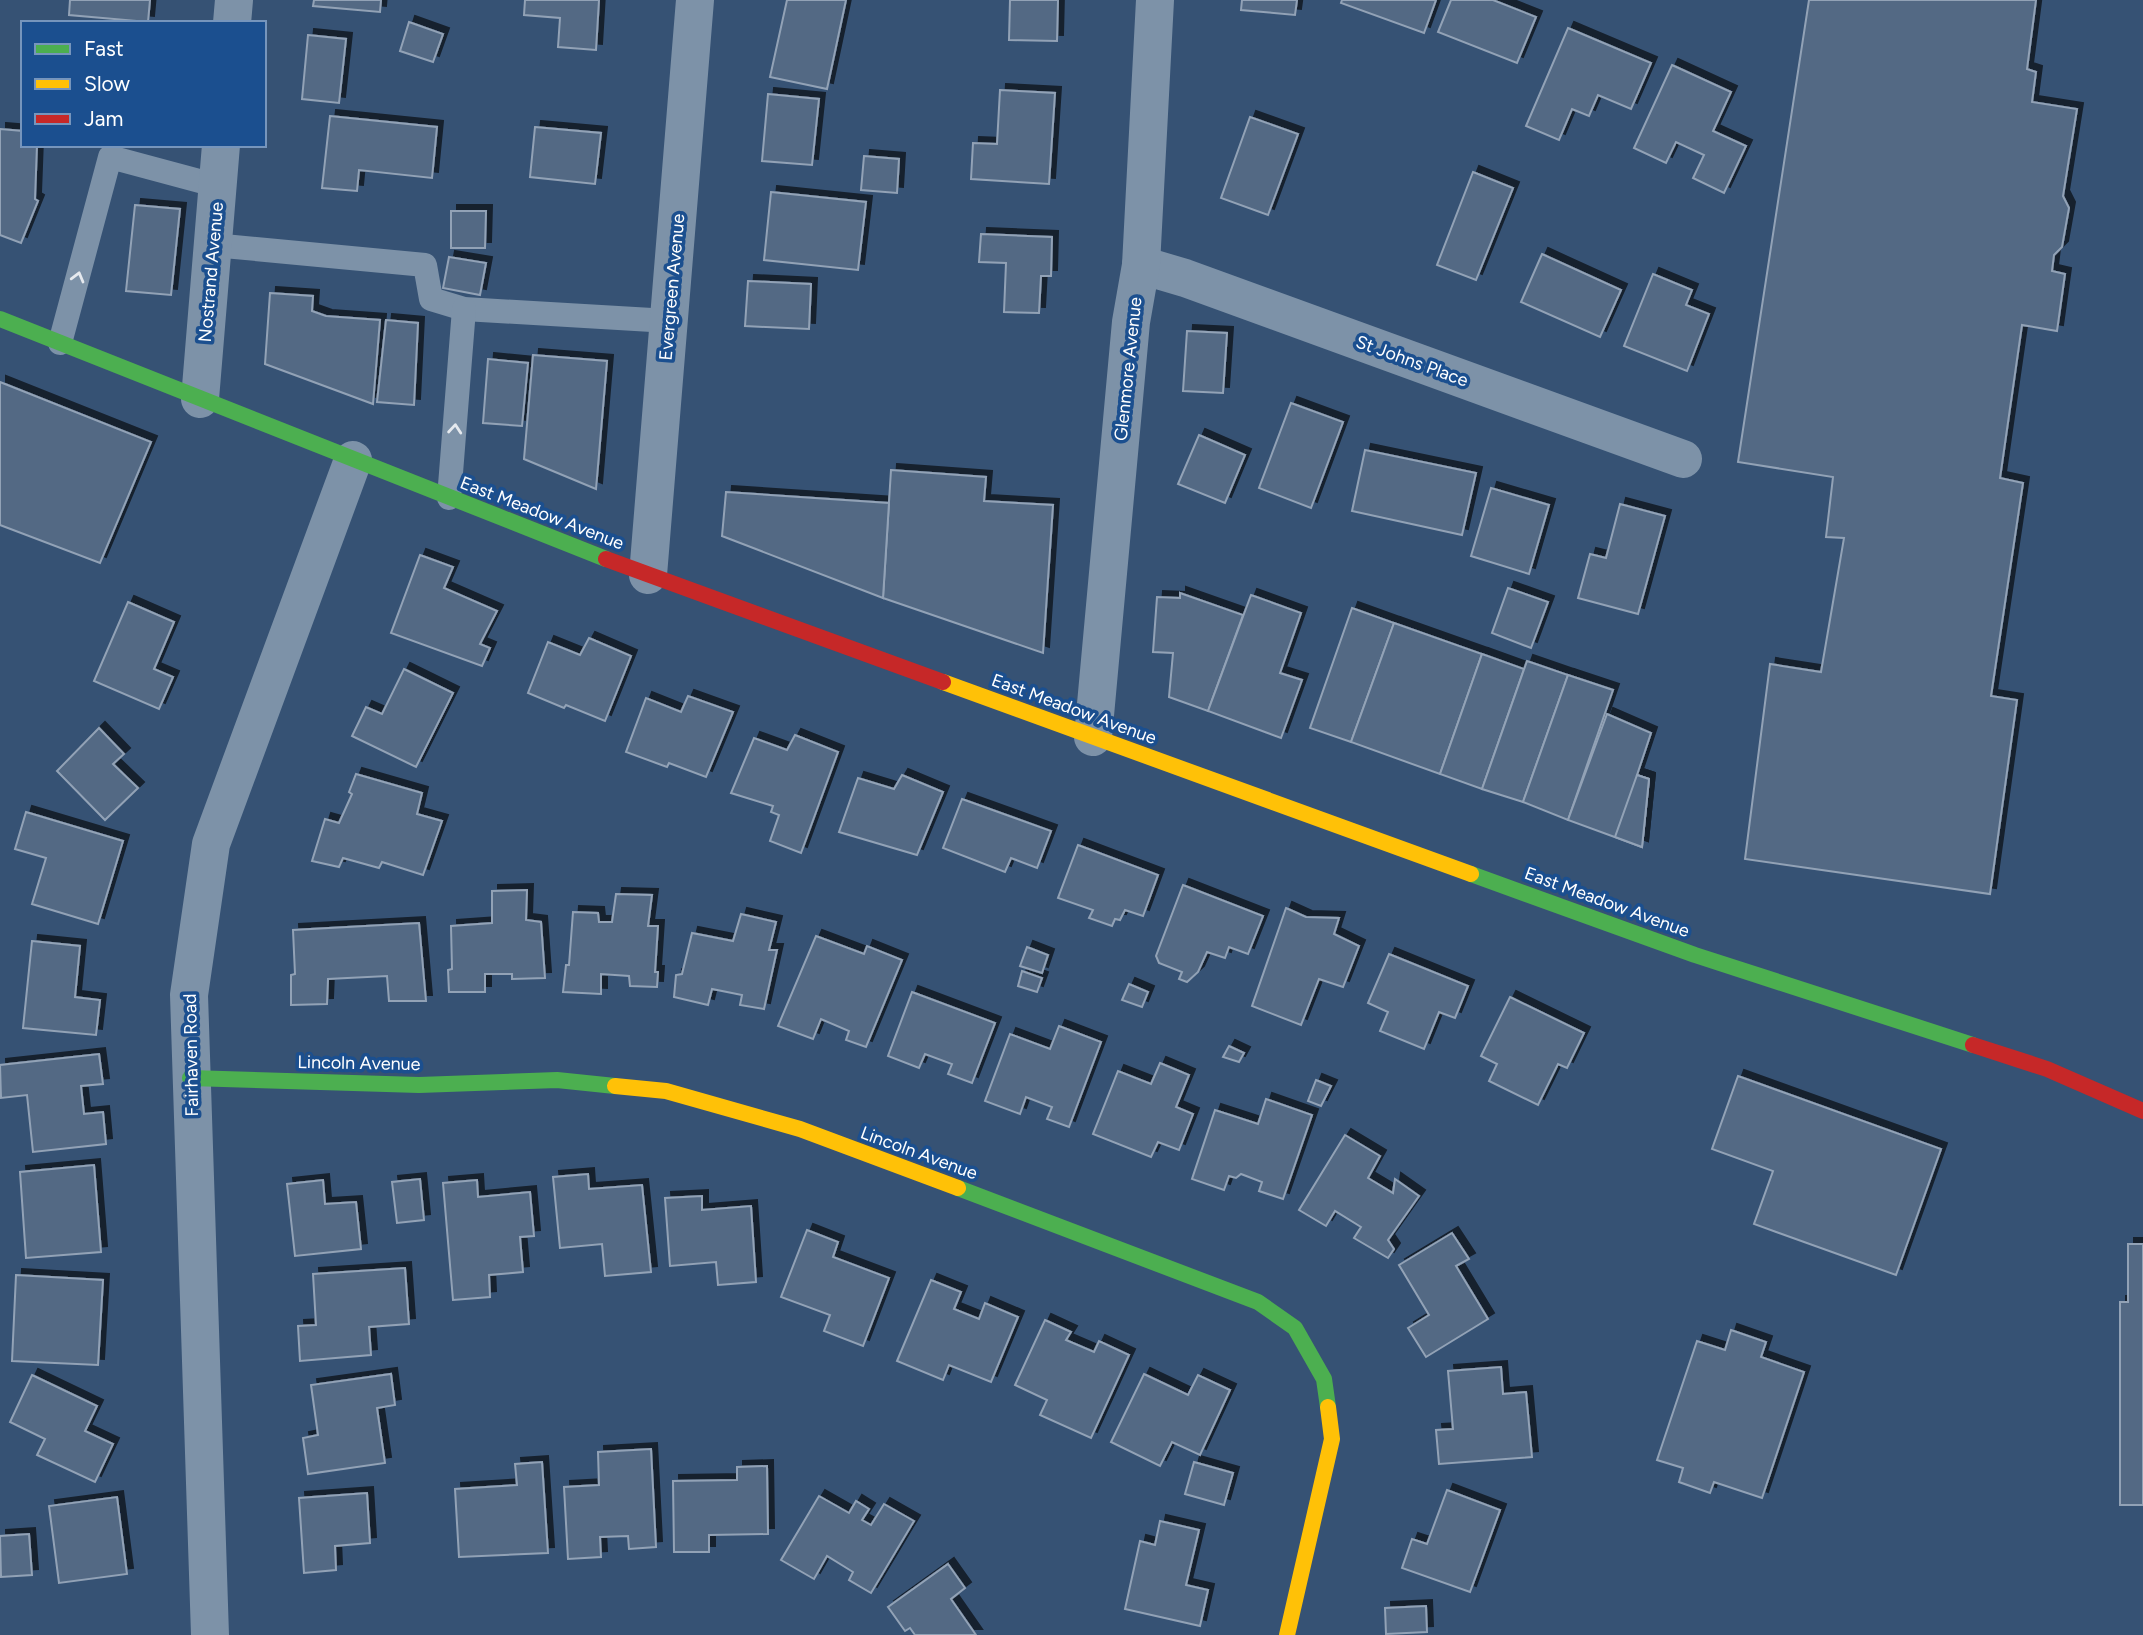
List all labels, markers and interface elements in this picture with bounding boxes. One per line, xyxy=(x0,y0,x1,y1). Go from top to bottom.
legend xyxy=(21,21,266,147)
text: Fast xyxy=(84,36,124,61)
text: Slow xyxy=(84,71,130,96)
text: Jam xyxy=(84,106,123,131)
street label: Nostrand Avenue xyxy=(194,201,228,343)
street label: Evergreen Avenue xyxy=(655,212,689,361)
one-way arrow xyxy=(70,271,84,283)
street label: Glenmore Avenue xyxy=(1110,296,1147,442)
street label: St Johns Place xyxy=(1353,330,1471,392)
one-way arrow xyxy=(447,424,462,435)
street label: East Meadow Avenue xyxy=(457,472,627,554)
street label: East Meadow Avenue xyxy=(989,669,1160,749)
street label: East Meadow Avenue xyxy=(1522,862,1693,942)
street label: Fairhaven Road xyxy=(179,993,203,1117)
street label: Lincoln Avenue xyxy=(297,1051,421,1075)
street label: Lincoln Avenue xyxy=(857,1122,981,1184)

